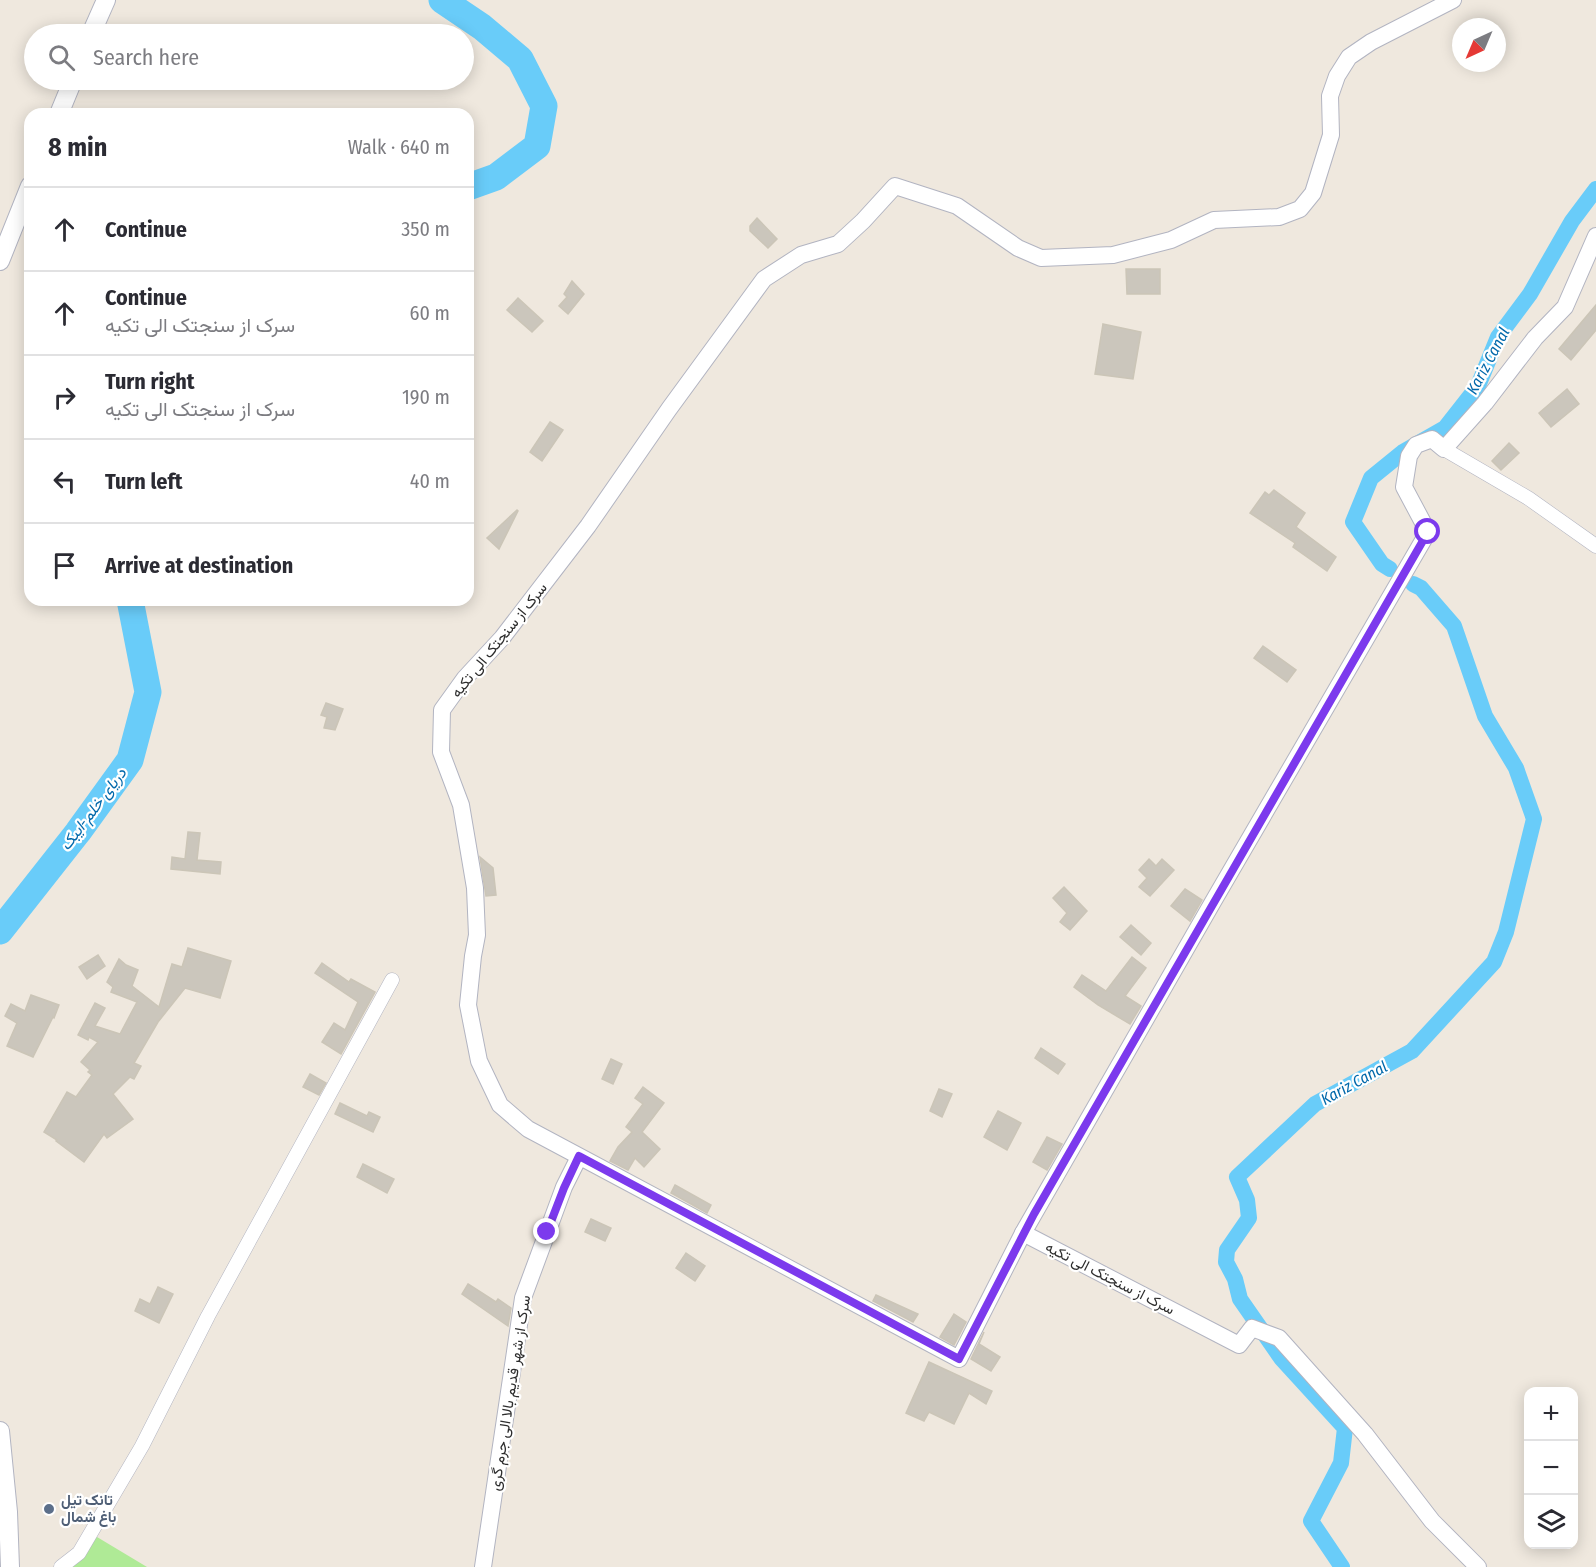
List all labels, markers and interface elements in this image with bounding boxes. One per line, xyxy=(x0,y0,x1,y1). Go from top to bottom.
north arrow xyxy=(1452,18,1506,72)
search box xyxy=(24,24,474,90)
icon: search xyxy=(45,41,78,74)
text: Search here xyxy=(93,44,199,71)
text: 8 min xyxy=(48,132,107,163)
text: Walk · 640 m xyxy=(348,135,450,159)
icon: ahead xyxy=(48,213,81,246)
text: Continue xyxy=(105,216,187,243)
text: 350 m xyxy=(401,217,450,241)
text: Continue xyxy=(105,284,187,311)
icon: ahead xyxy=(48,297,81,330)
text: 60 m xyxy=(410,301,450,325)
text: سرک از سنجتک الی تکیه xyxy=(105,313,295,337)
water label: Kariz Canal xyxy=(1462,324,1514,398)
text: Turn right xyxy=(105,368,194,395)
icon: right xyxy=(48,381,81,414)
text: 190 m xyxy=(402,385,450,409)
text: سرک از سنجتک الی تکیه xyxy=(105,397,295,421)
icon: left xyxy=(48,465,81,498)
text: Turn left xyxy=(105,468,183,495)
text: 40 m xyxy=(410,469,450,493)
route start xyxy=(1414,518,1440,544)
icon: arrive xyxy=(48,549,81,582)
text: Arrive at destination xyxy=(105,552,293,579)
street label: سرک از سنجتک الی تکیه xyxy=(447,579,552,702)
water label: دریای خلم-ایبک xyxy=(56,764,131,855)
water label: Kariz Canal xyxy=(1317,1057,1391,1109)
route end xyxy=(533,1218,559,1244)
street label: سرک از سنجتک الی تکیه xyxy=(1042,1238,1178,1319)
street label: سرک از شهر قدیم بالا الی جرم گری xyxy=(486,1294,535,1492)
map controls xyxy=(1524,1387,1578,1549)
button: + xyxy=(1524,1387,1578,1441)
button: − xyxy=(1524,1441,1578,1495)
place label: تانک تیل باغ شمال xyxy=(61,1491,116,1527)
button: layers xyxy=(1524,1495,1578,1549)
marker: تانک تیل باغ شمال xyxy=(42,1502,56,1516)

